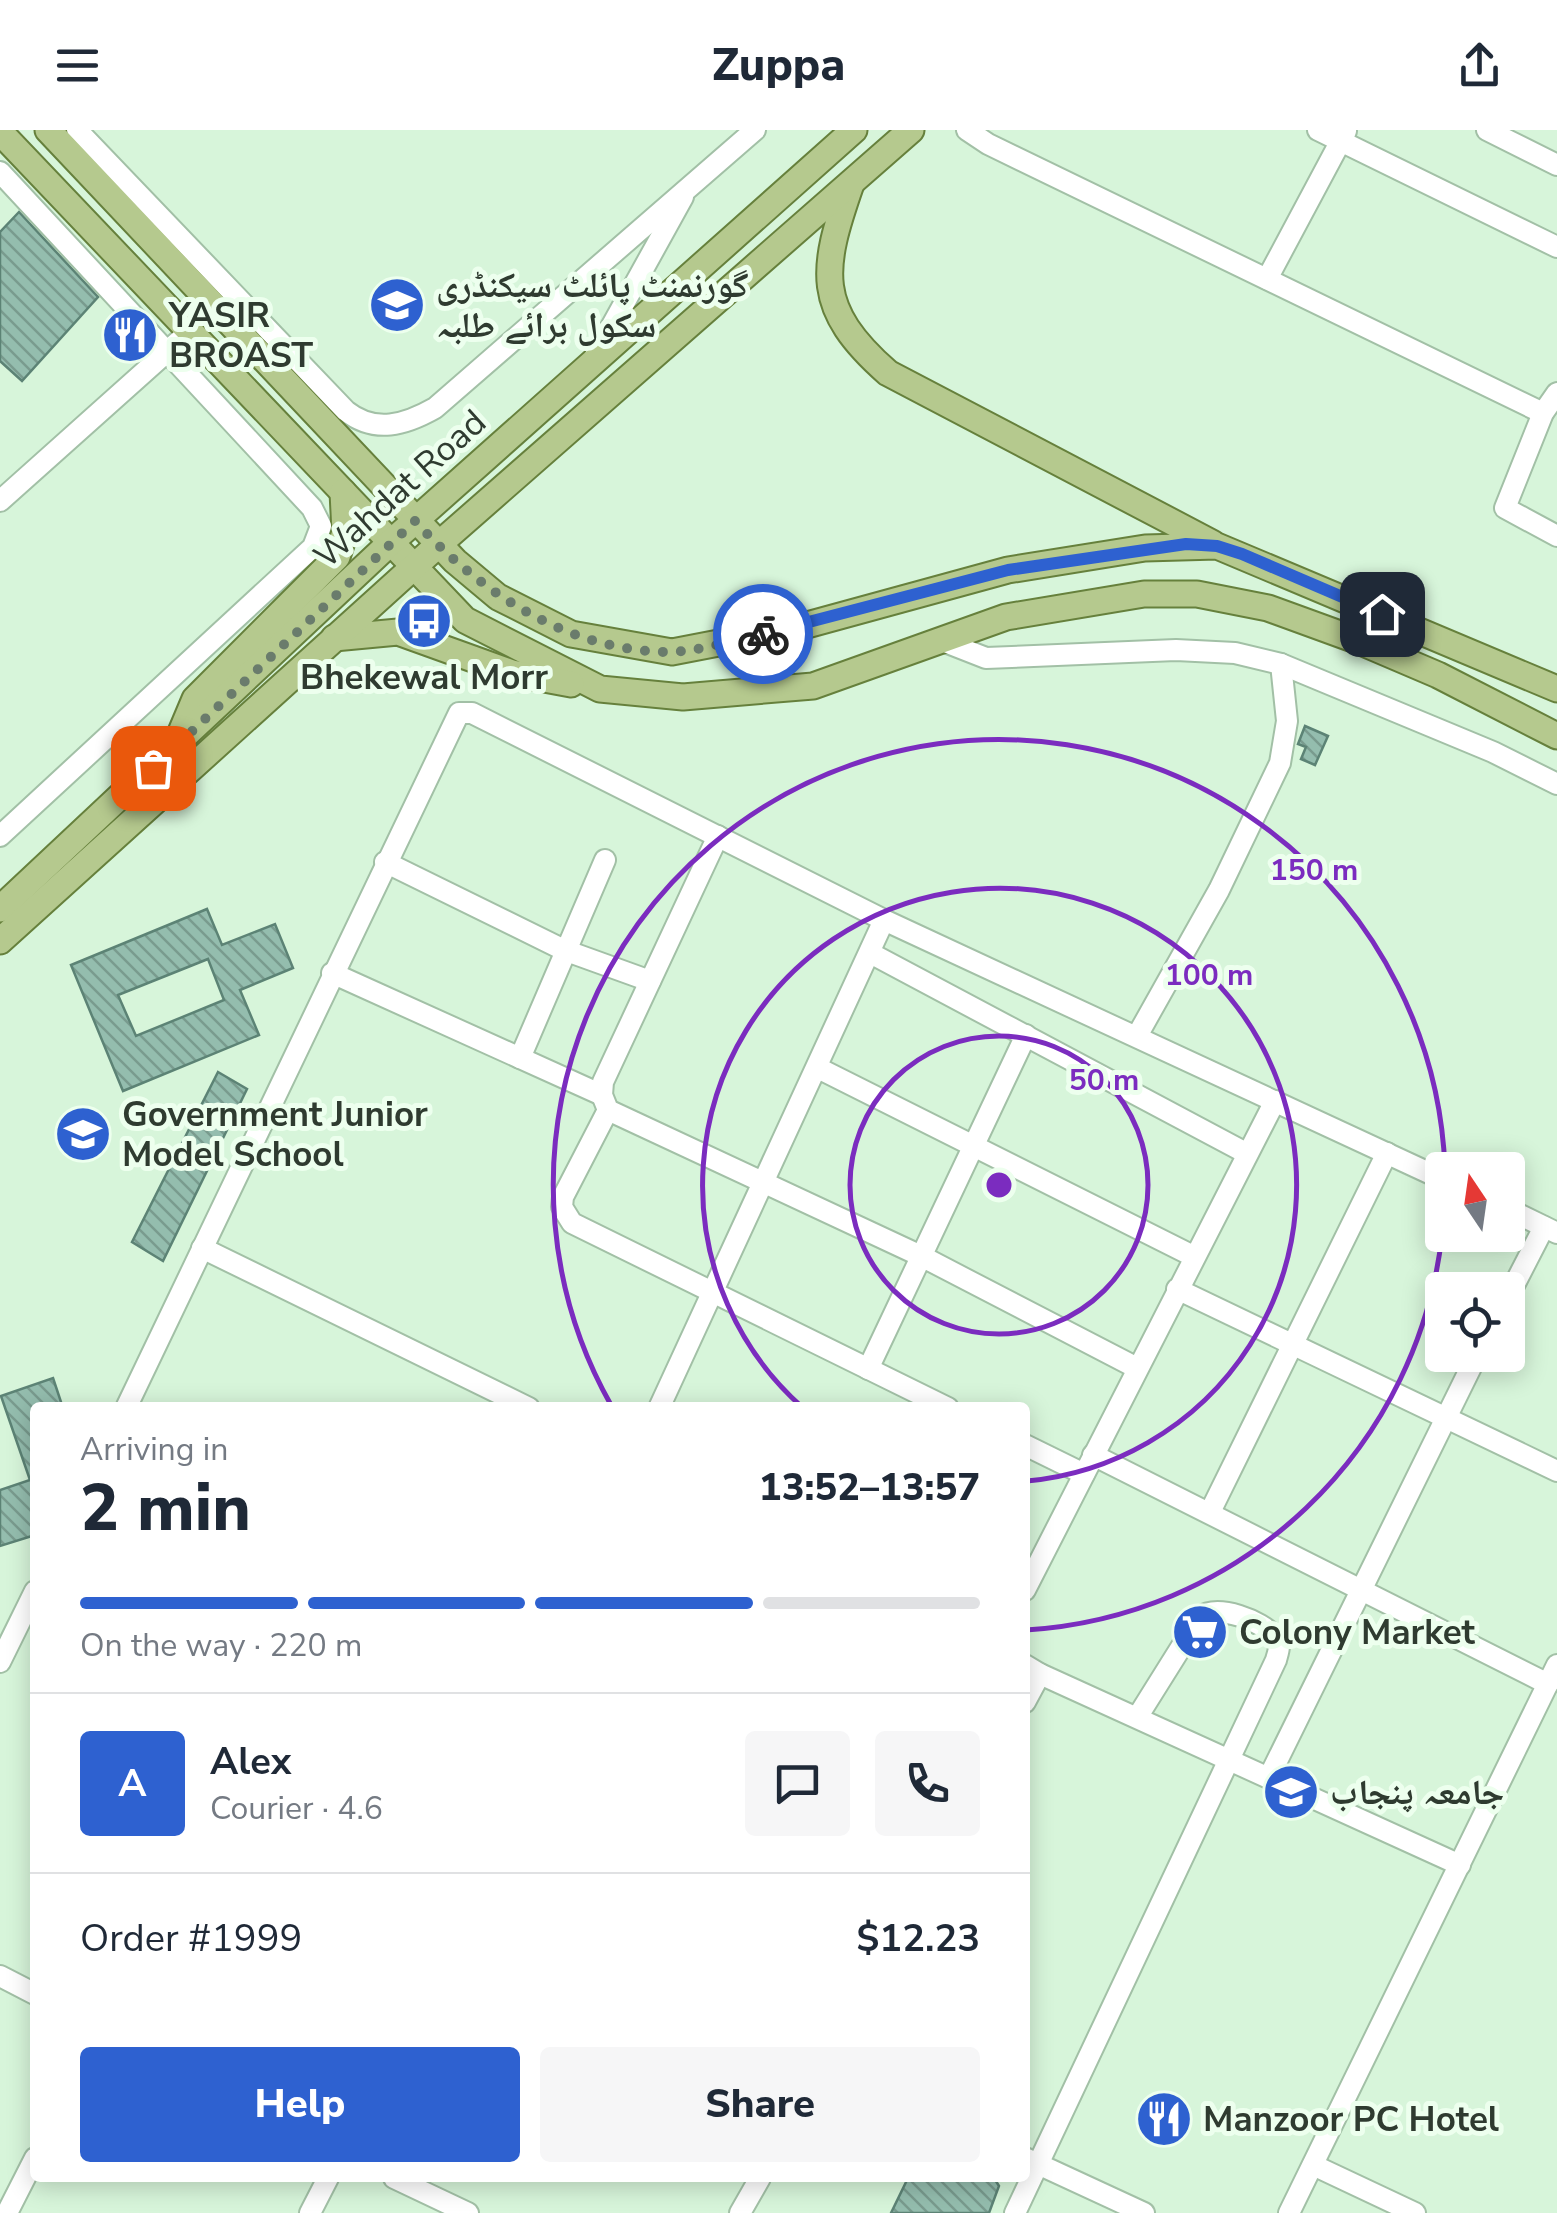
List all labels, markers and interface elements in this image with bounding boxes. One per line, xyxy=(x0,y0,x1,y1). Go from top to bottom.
text: Zuppa xyxy=(712,35,845,96)
icon: menu xyxy=(50,38,105,93)
icon: share xyxy=(1452,38,1507,93)
place label: گورنمنٹ پائلٹ سیکنڈری سکول برائے طلبہ xyxy=(436,262,749,349)
school or university icon: گورنمنٹ پائلٹ سیکنڈری سکول برائے طلبہ xyxy=(367,275,427,335)
place label: YASIR BROAST xyxy=(168,292,313,379)
restaurant icon: YASIR BROAST xyxy=(100,305,160,365)
street label: Wahdat Road xyxy=(304,399,496,579)
pin xyxy=(1340,572,1425,657)
courier xyxy=(713,584,813,684)
icon: home xyxy=(1355,587,1410,642)
bus stop icon: Bhekewal Morr xyxy=(394,591,454,651)
icon: bike xyxy=(736,607,791,662)
place label: Bhekewal Morr xyxy=(300,654,548,701)
pin xyxy=(111,726,196,811)
icon: bag xyxy=(126,741,181,796)
text: 150 m xyxy=(1270,850,1358,891)
text: 100 m xyxy=(1165,955,1253,996)
text: 50 m xyxy=(1069,1060,1139,1101)
place label: Government Junior Model School xyxy=(122,1091,428,1178)
school or university icon: Government Junior Model School xyxy=(53,1104,113,1164)
north arrow xyxy=(1425,1152,1525,1252)
map controls xyxy=(1425,1152,1525,1372)
centre of rings xyxy=(981,1167,1017,1203)
button: locate xyxy=(1425,1272,1525,1372)
text: Arriving in xyxy=(80,1428,228,1471)
text: 13:52–13:57 xyxy=(759,1462,980,1513)
text: 2 min xyxy=(80,1464,251,1553)
supermarket icon: Colony Market xyxy=(1170,1602,1230,1662)
place label: Colony Market xyxy=(1239,1609,1476,1656)
text: On the way · 220 m xyxy=(80,1624,362,1667)
button: chat xyxy=(745,1731,850,1836)
button: phone xyxy=(875,1731,980,1836)
text: Alex xyxy=(210,1736,291,1787)
text: A xyxy=(118,1758,147,1809)
school or university icon: جامعہ پنجاب xyxy=(1261,1762,1321,1822)
place label: جامعہ پنجاب xyxy=(1330,1769,1504,1816)
text: Courier · 4.6 xyxy=(210,1787,383,1830)
text: Order #1999 xyxy=(80,1913,302,1964)
text: $12.23 xyxy=(857,1913,980,1964)
button: Help xyxy=(80,2047,520,2162)
button: Share xyxy=(540,2047,980,2162)
restaurant icon: Manzoor PC Hotel xyxy=(1134,2089,1194,2149)
place label: Manzoor PC Hotel xyxy=(1203,2096,1499,2143)

